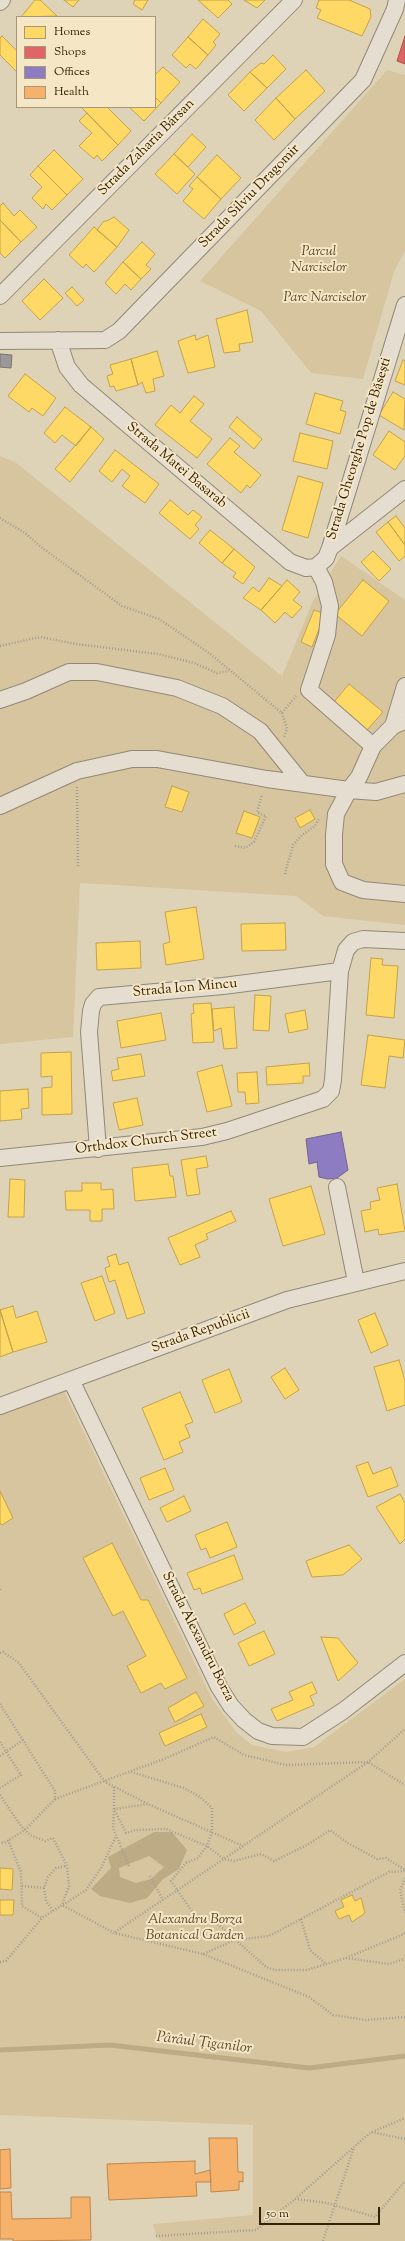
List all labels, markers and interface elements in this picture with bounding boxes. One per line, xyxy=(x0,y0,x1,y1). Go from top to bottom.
legend xyxy=(16,16,156,108)
text: Homes xyxy=(54,23,90,41)
text: Shops xyxy=(54,43,86,61)
text: Offices xyxy=(54,63,90,81)
text: Health xyxy=(54,83,89,101)
street label: Strada Zaharia Bârsan xyxy=(95,96,199,200)
street label: Strada Silviu Dragomir xyxy=(196,141,304,253)
park label: Parcul Narciselor xyxy=(291,245,347,278)
park label: Parc Narciselor xyxy=(284,291,366,307)
street label: Strada Gheorghe Pop de Băsești xyxy=(324,356,396,542)
street label: Strada Matei Basarab xyxy=(122,419,230,513)
street label: Strada Ion Mincu xyxy=(132,976,238,1002)
street label: Orthdox Church Street xyxy=(74,1125,218,1159)
street label: Strada Republicii xyxy=(150,1306,252,1358)
street label: Strada Alexandru Borza xyxy=(157,1569,237,1705)
park label: Alexandru Borza Botanical Garden xyxy=(146,1913,244,1946)
water label: Pârâul Țiganilor xyxy=(155,2029,253,2059)
scale bar xyxy=(261,2199,382,2225)
text: 50 m xyxy=(266,2205,289,2223)

